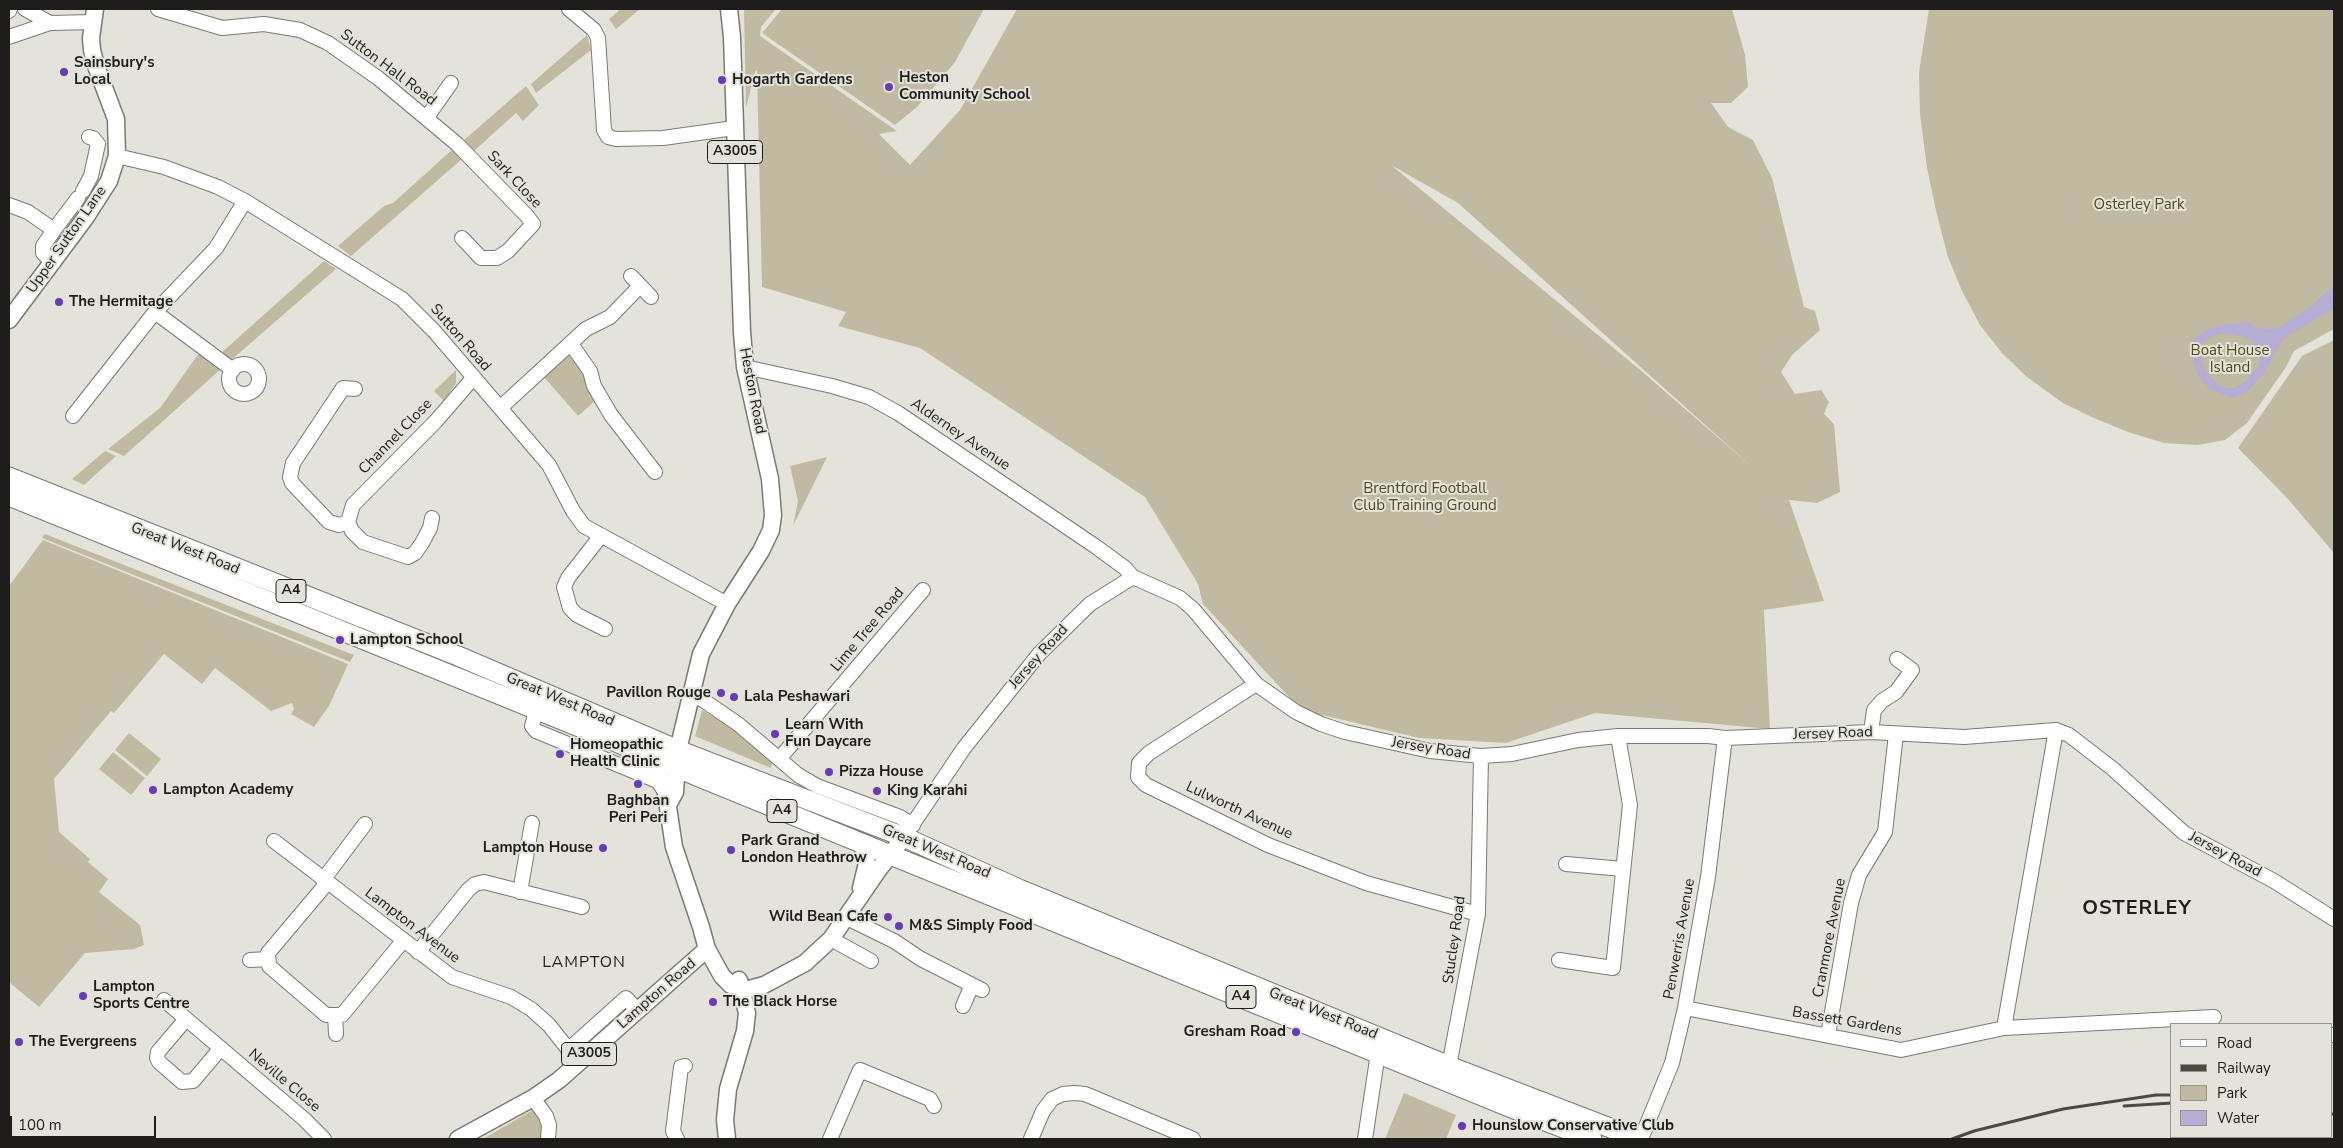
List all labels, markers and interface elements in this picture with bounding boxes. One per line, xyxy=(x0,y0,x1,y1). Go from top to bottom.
street label: Sutton Hall Road xyxy=(336,26,440,110)
place label: Sainsbury's Local xyxy=(74,54,154,89)
marker: Sainsbury's Local xyxy=(58,66,70,78)
place label: Heston Community School xyxy=(899,69,1030,104)
place label: Hogarth Gardens xyxy=(732,71,853,89)
marker: Hogarth Gardens xyxy=(716,74,728,86)
marker: Heston Community School xyxy=(883,81,895,93)
road number: A3005 xyxy=(708,140,762,163)
street label: Sark Close xyxy=(483,148,545,212)
street label: Upper Sutton Lane xyxy=(23,183,111,297)
park label: Osterley Park xyxy=(2094,196,2184,214)
place label: The Hermitage xyxy=(69,293,173,311)
marker: The Hermitage xyxy=(53,296,65,308)
street label: Sutton Road xyxy=(426,301,494,375)
park label: Boat House Island xyxy=(2191,342,2269,377)
street label: Heston Road xyxy=(735,346,769,436)
street label: Alderney Avenue xyxy=(907,395,1013,475)
street label: Channel Close xyxy=(356,396,436,478)
park label: Brentford Football Club Training Ground xyxy=(1353,480,1497,515)
street label: Great West Road xyxy=(128,519,242,579)
road number: A4 xyxy=(276,580,306,602)
street label: Lime Tree Road xyxy=(828,584,908,676)
street label: Jersey Road xyxy=(1006,621,1072,693)
place label: Lampton School xyxy=(350,631,463,649)
marker: Lampton School xyxy=(334,634,346,646)
street label: Great West Road xyxy=(503,669,617,731)
place label: Pavillon Rouge xyxy=(606,684,711,702)
marker: Pavillon Rouge xyxy=(715,687,727,699)
place label: Lala Peshawari xyxy=(744,688,850,706)
marker: Lala Peshawari xyxy=(728,691,740,703)
place label: Learn With Fun Daycare xyxy=(785,716,871,751)
street label: Jersey Road xyxy=(1793,724,1873,744)
marker: Learn With Fun Daycare xyxy=(769,728,781,740)
street label: Jersey Road xyxy=(1390,734,1472,764)
place label: Homeopathic Health Clinic xyxy=(570,736,663,771)
marker: Homeopathic Health Clinic xyxy=(554,748,566,760)
place label: Pizza House xyxy=(839,763,923,781)
marker: Pizza House xyxy=(823,766,835,778)
marker: Baghban Peri Peri xyxy=(632,778,644,790)
street label: Lulworth Avenue xyxy=(1183,778,1295,844)
place label: Lampton Academy xyxy=(163,781,293,799)
place label: King Karahi xyxy=(887,782,967,800)
marker: Lampton Academy xyxy=(147,784,159,796)
marker: King Karahi xyxy=(871,785,883,797)
place label: Baghban Peri Peri xyxy=(607,792,669,827)
road number: A4 xyxy=(767,799,797,822)
street label: Great West Road xyxy=(879,821,993,883)
street label: Jersey Road xyxy=(2186,828,2264,882)
place label: Park Grand London Heathrow xyxy=(741,832,867,867)
place label: Lampton House xyxy=(483,839,593,857)
marker: Lampton House xyxy=(597,842,609,854)
marker: Park Grand London Heathrow xyxy=(725,844,737,856)
street label: Penwerris Avenue xyxy=(1661,877,1699,1001)
street label: Cranmore Avenue xyxy=(1810,877,1850,999)
street label: Lampton Avenue xyxy=(361,884,463,968)
street label: Stucley Road xyxy=(1440,895,1470,985)
district label: OSTERLEY xyxy=(2081,897,2193,921)
place label: Wild Bean Cafe xyxy=(769,908,878,926)
marker: Wild Bean Cafe xyxy=(882,911,894,923)
place label: M&S Simply Food xyxy=(909,917,1033,935)
marker: M&S Simply Food xyxy=(893,920,905,932)
district label: LAMPTON xyxy=(541,953,627,973)
street label: Lampton Road xyxy=(614,955,700,1033)
place label: Lampton Sports Centre xyxy=(93,978,190,1013)
street label: Great West Road xyxy=(1266,984,1380,1044)
road number: A4 xyxy=(1226,986,1256,1009)
marker: Lampton Sports Centre xyxy=(77,990,89,1002)
place label: The Black Horse xyxy=(723,993,837,1011)
marker: The Black Horse xyxy=(707,996,719,1008)
street label: Bassett Gardens xyxy=(1791,1003,1903,1041)
place label: Gresham Road xyxy=(1184,1023,1286,1041)
legend xyxy=(2170,1023,2333,1138)
marker: Gresham Road xyxy=(1290,1026,1302,1038)
place label: The Evergreens xyxy=(29,1033,137,1051)
text: Road xyxy=(2217,1033,2252,1053)
marker: The Evergreens xyxy=(13,1036,25,1048)
road number: A3005 xyxy=(562,1042,616,1066)
street label: Neville Close xyxy=(244,1046,324,1116)
text: Railway xyxy=(2217,1058,2271,1078)
text: Park xyxy=(2217,1083,2247,1103)
scale bar xyxy=(12,1106,159,1138)
text: Water xyxy=(2217,1108,2259,1128)
text: 100 m xyxy=(18,1115,62,1135)
place label: Hounslow Conservative Club xyxy=(1472,1117,1674,1135)
marker: Hounslow Conservative Club xyxy=(1456,1120,1468,1132)

